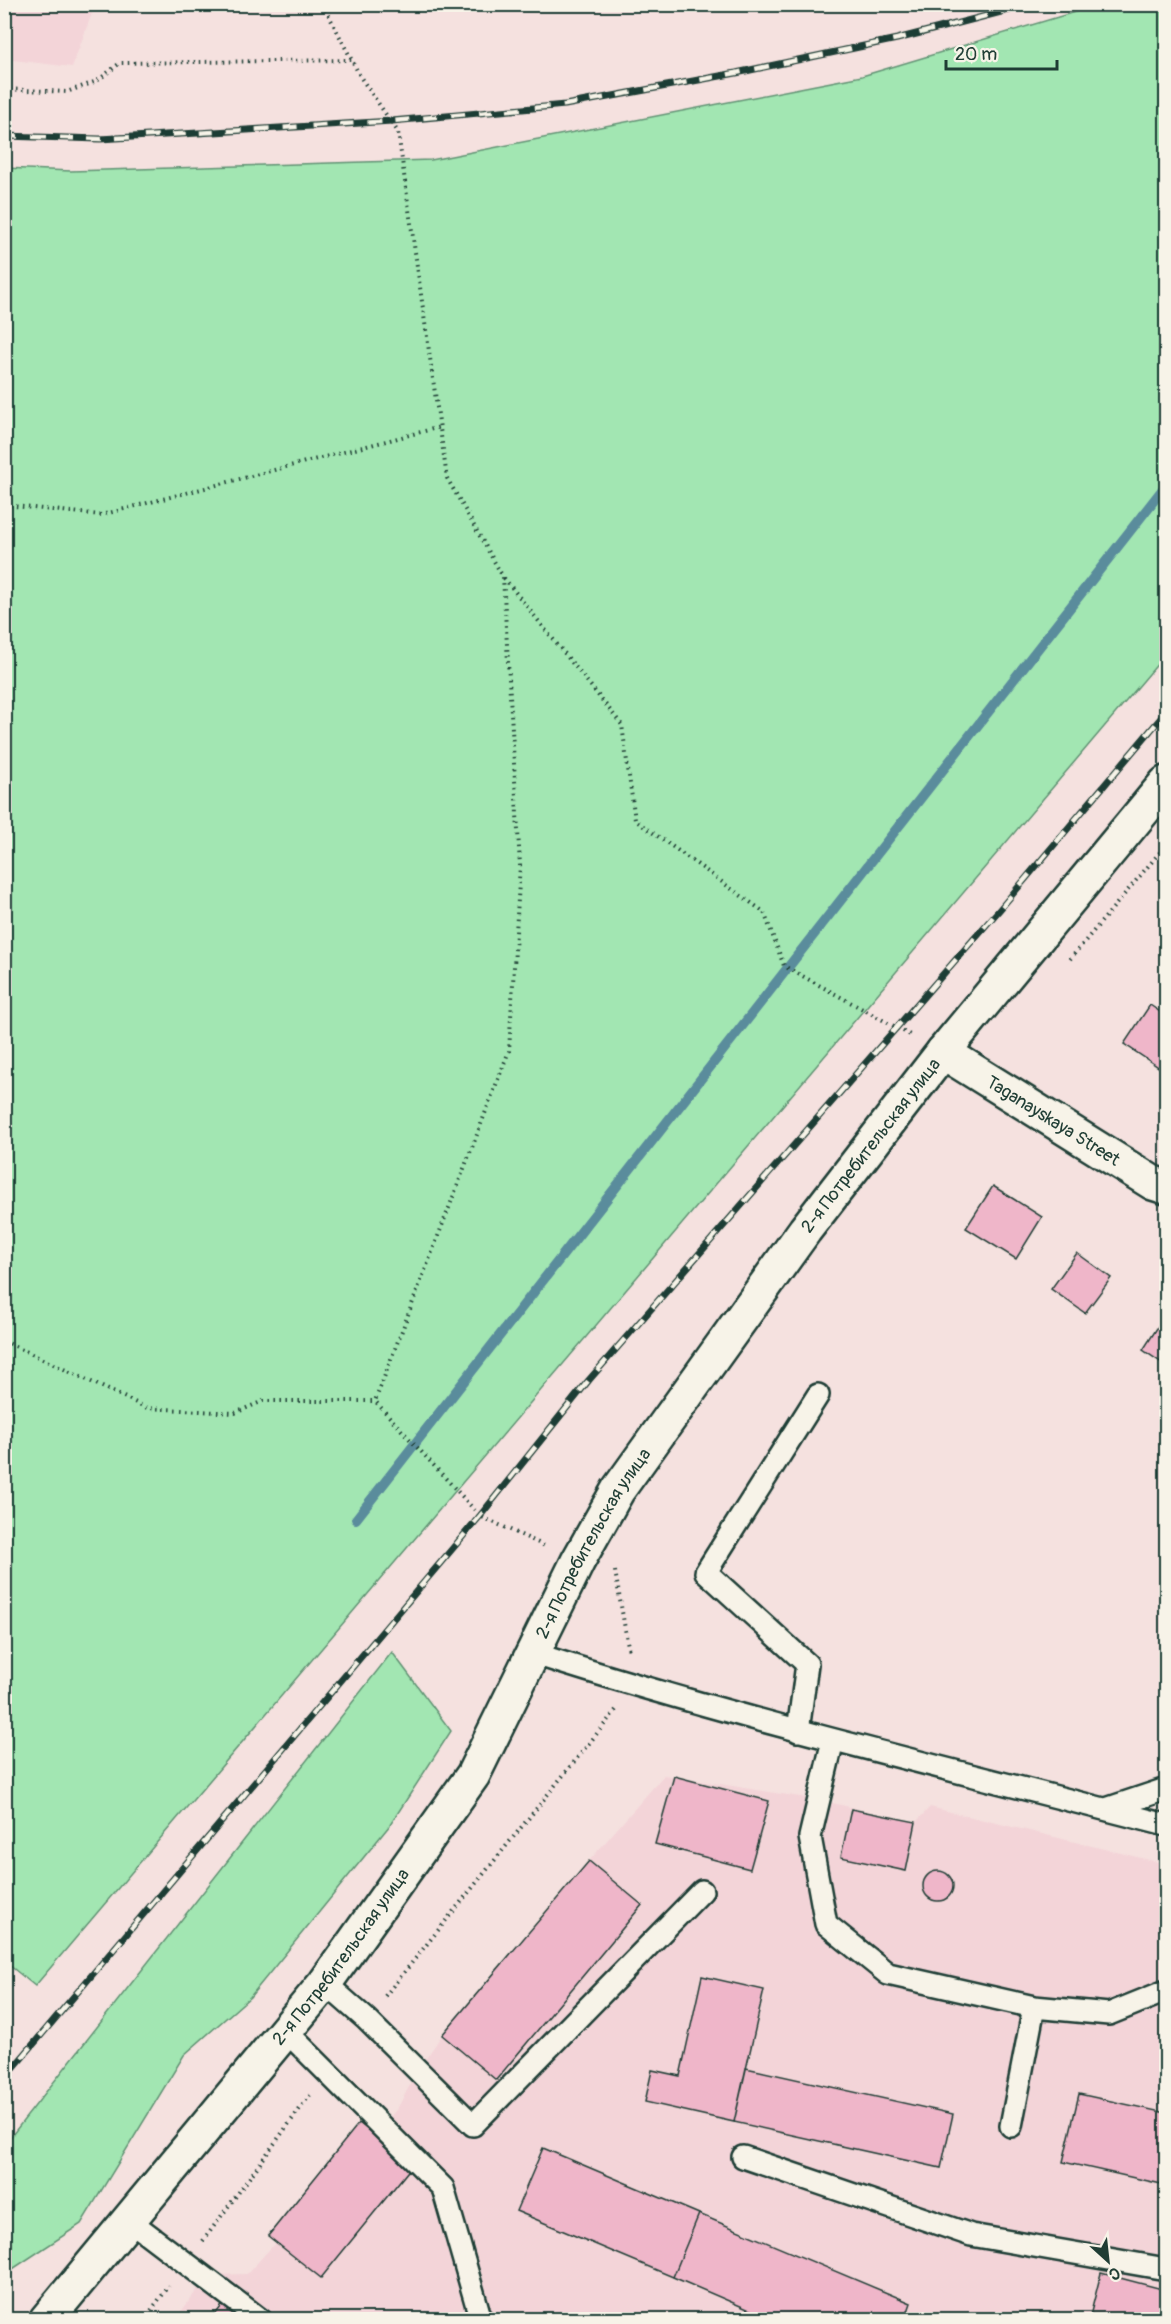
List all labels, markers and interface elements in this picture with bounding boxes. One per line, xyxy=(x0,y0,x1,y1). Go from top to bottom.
scale bar xyxy=(946,33,1057,71)
text: 20 m xyxy=(955,43,997,66)
street label: 2-я Потребительская улица xyxy=(796,1054,946,1238)
street label: Taganayskaya Street xyxy=(982,1071,1125,1172)
street label: 2-я Потребительская улица xyxy=(531,1444,656,1642)
street label: 2-я Потребительская улица xyxy=(267,1864,415,2050)
north arrow xyxy=(1078,2231,1138,2291)
text: С xyxy=(1105,2262,1123,2285)

